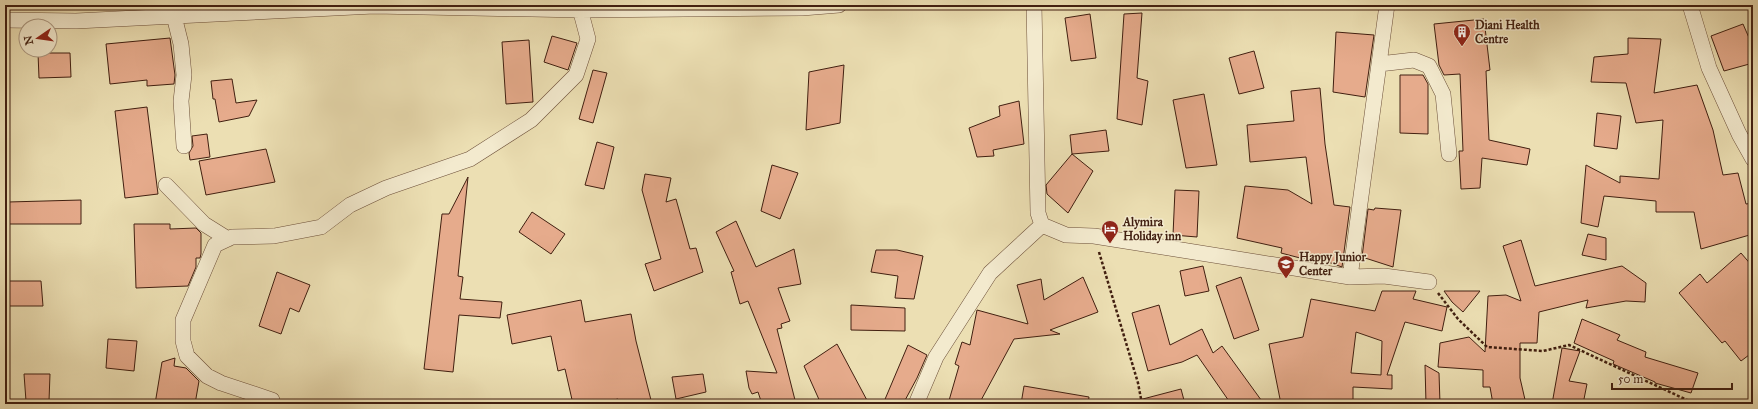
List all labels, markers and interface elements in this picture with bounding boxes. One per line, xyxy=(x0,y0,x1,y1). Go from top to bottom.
north arrow xyxy=(18,18,58,58)
place label: Diani Health Centre xyxy=(1475,18,1540,46)
building icon: Diani Health Centre xyxy=(1452,22,1472,47)
text: N xyxy=(21,33,36,46)
place label: Alymira Holiday inn xyxy=(1122,215,1182,244)
hotel icon: Alymira Holiday inn xyxy=(1100,219,1120,244)
place label: Happy Junior Center xyxy=(1299,250,1366,278)
school or university icon: Happy Junior Center xyxy=(1276,254,1296,279)
scale bar xyxy=(1612,365,1732,391)
text: 50 m xyxy=(1618,372,1643,386)

